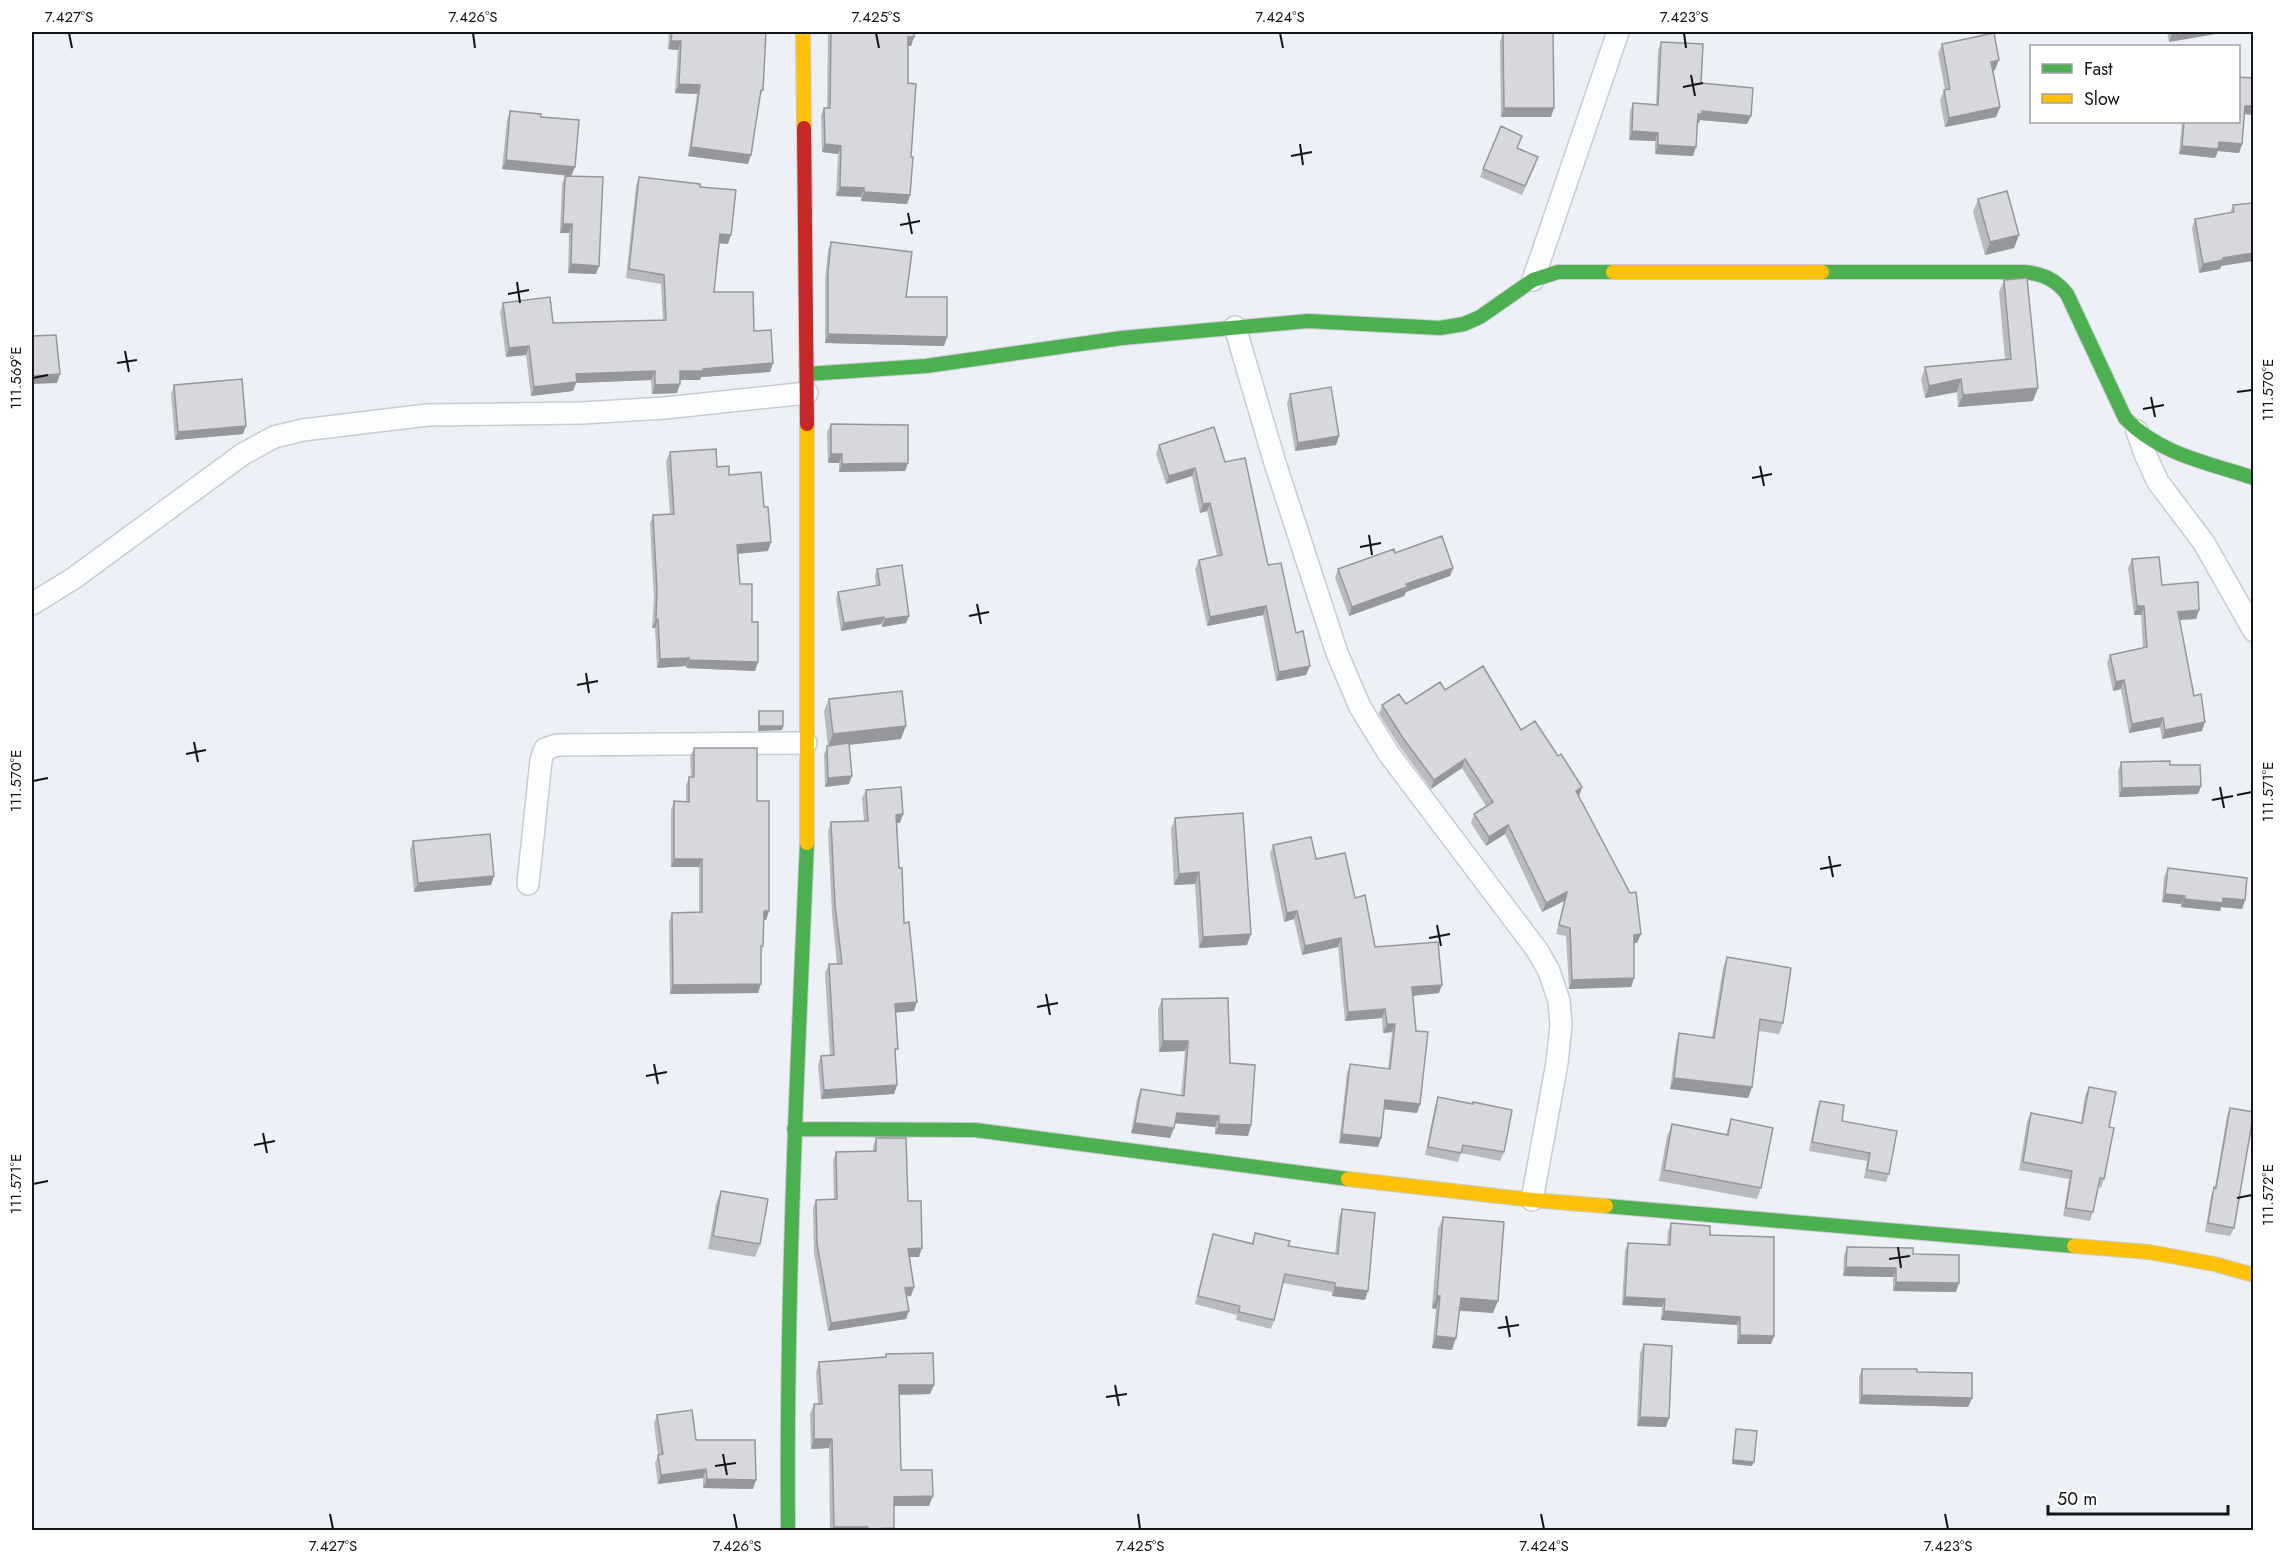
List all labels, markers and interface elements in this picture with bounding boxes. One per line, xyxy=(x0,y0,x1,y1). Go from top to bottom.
text: 7.427°S xyxy=(45,6,93,28)
text: 7.426°S xyxy=(448,6,498,28)
text: 7.425°S xyxy=(851,6,901,28)
text: 7.424°S xyxy=(1255,6,1305,28)
text: 7.423°S xyxy=(1660,6,1708,28)
legend xyxy=(2030,45,2240,123)
text: Fast xyxy=(2084,56,2113,82)
text: Slow xyxy=(2084,86,2121,112)
text: 111.569°E xyxy=(5,347,27,409)
text: 111.570°E xyxy=(2257,359,2279,421)
text: 111.570°E xyxy=(5,750,27,812)
text: 111.571°E xyxy=(2257,762,2279,822)
text: 111.571°E xyxy=(5,1154,27,1214)
text: 111.572°E xyxy=(2257,1164,2279,1226)
scale bar xyxy=(2048,1478,2228,1516)
text: 50 m xyxy=(2057,1486,2097,1512)
text: 7.427°S xyxy=(309,1535,357,1557)
text: 7.426°S xyxy=(712,1535,762,1557)
text: 7.425°S xyxy=(1115,1535,1165,1557)
text: 7.424°S xyxy=(1519,1535,1569,1557)
text: 7.423°S xyxy=(1924,1535,1972,1557)

